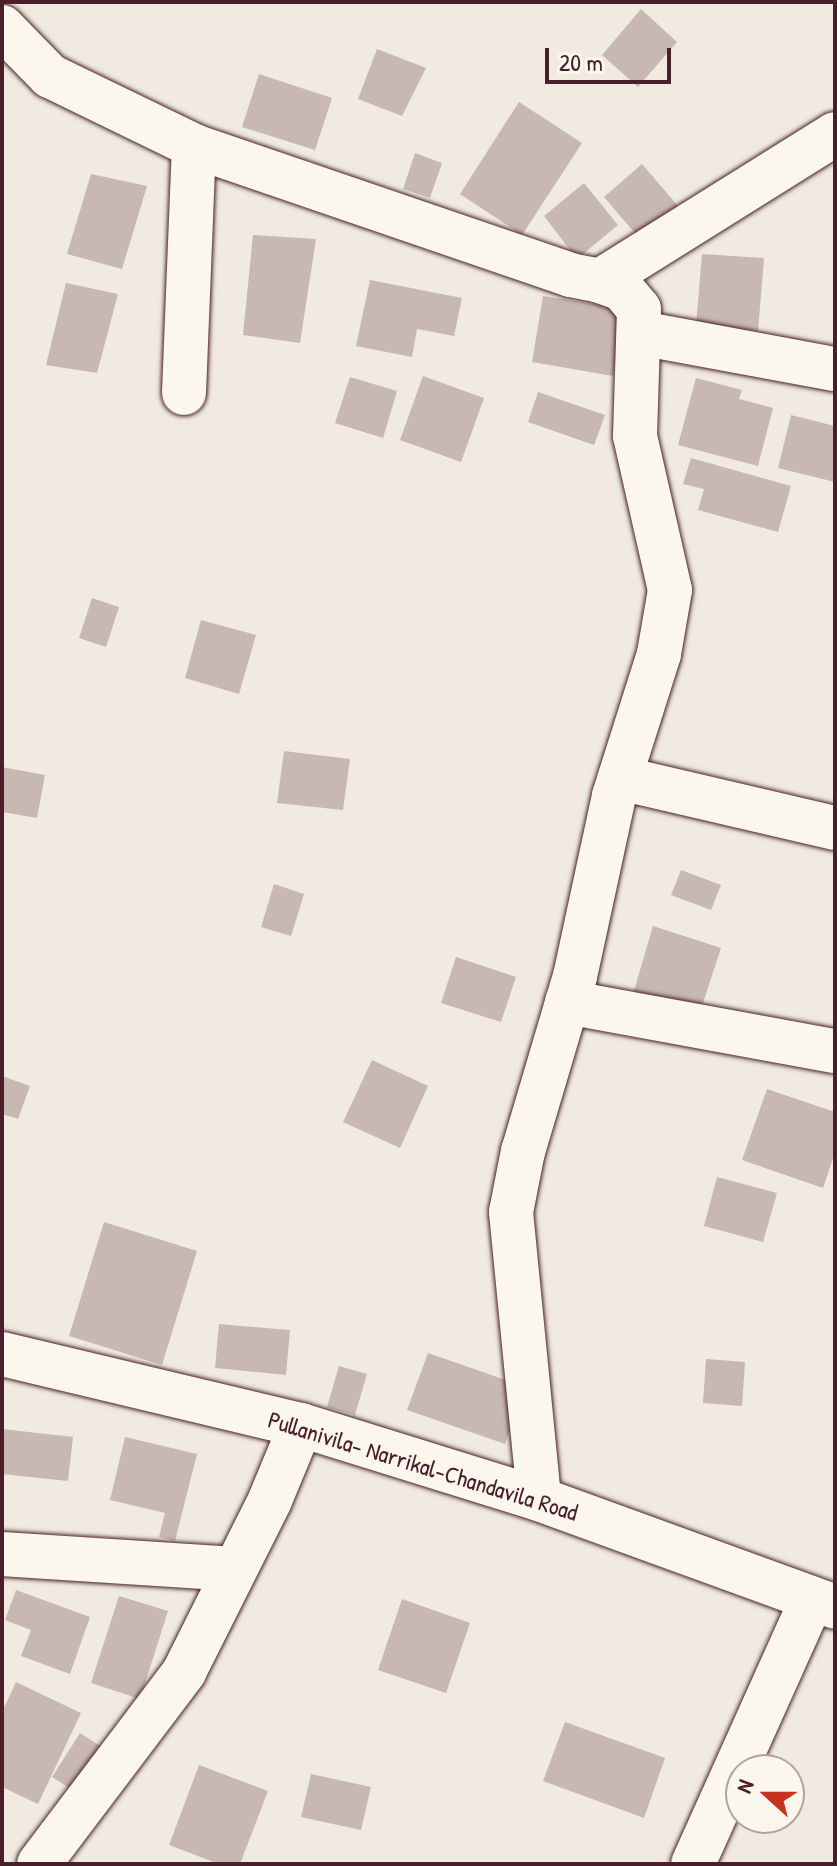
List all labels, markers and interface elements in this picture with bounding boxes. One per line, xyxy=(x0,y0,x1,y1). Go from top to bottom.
scale bar xyxy=(549,32,675,82)
text: 20 m xyxy=(559,46,603,78)
street label: Pullanivila- Narrikal-Chandavila Road xyxy=(265,1405,581,1527)
north arrow xyxy=(725,1754,805,1834)
text: N xyxy=(728,1775,761,1797)

